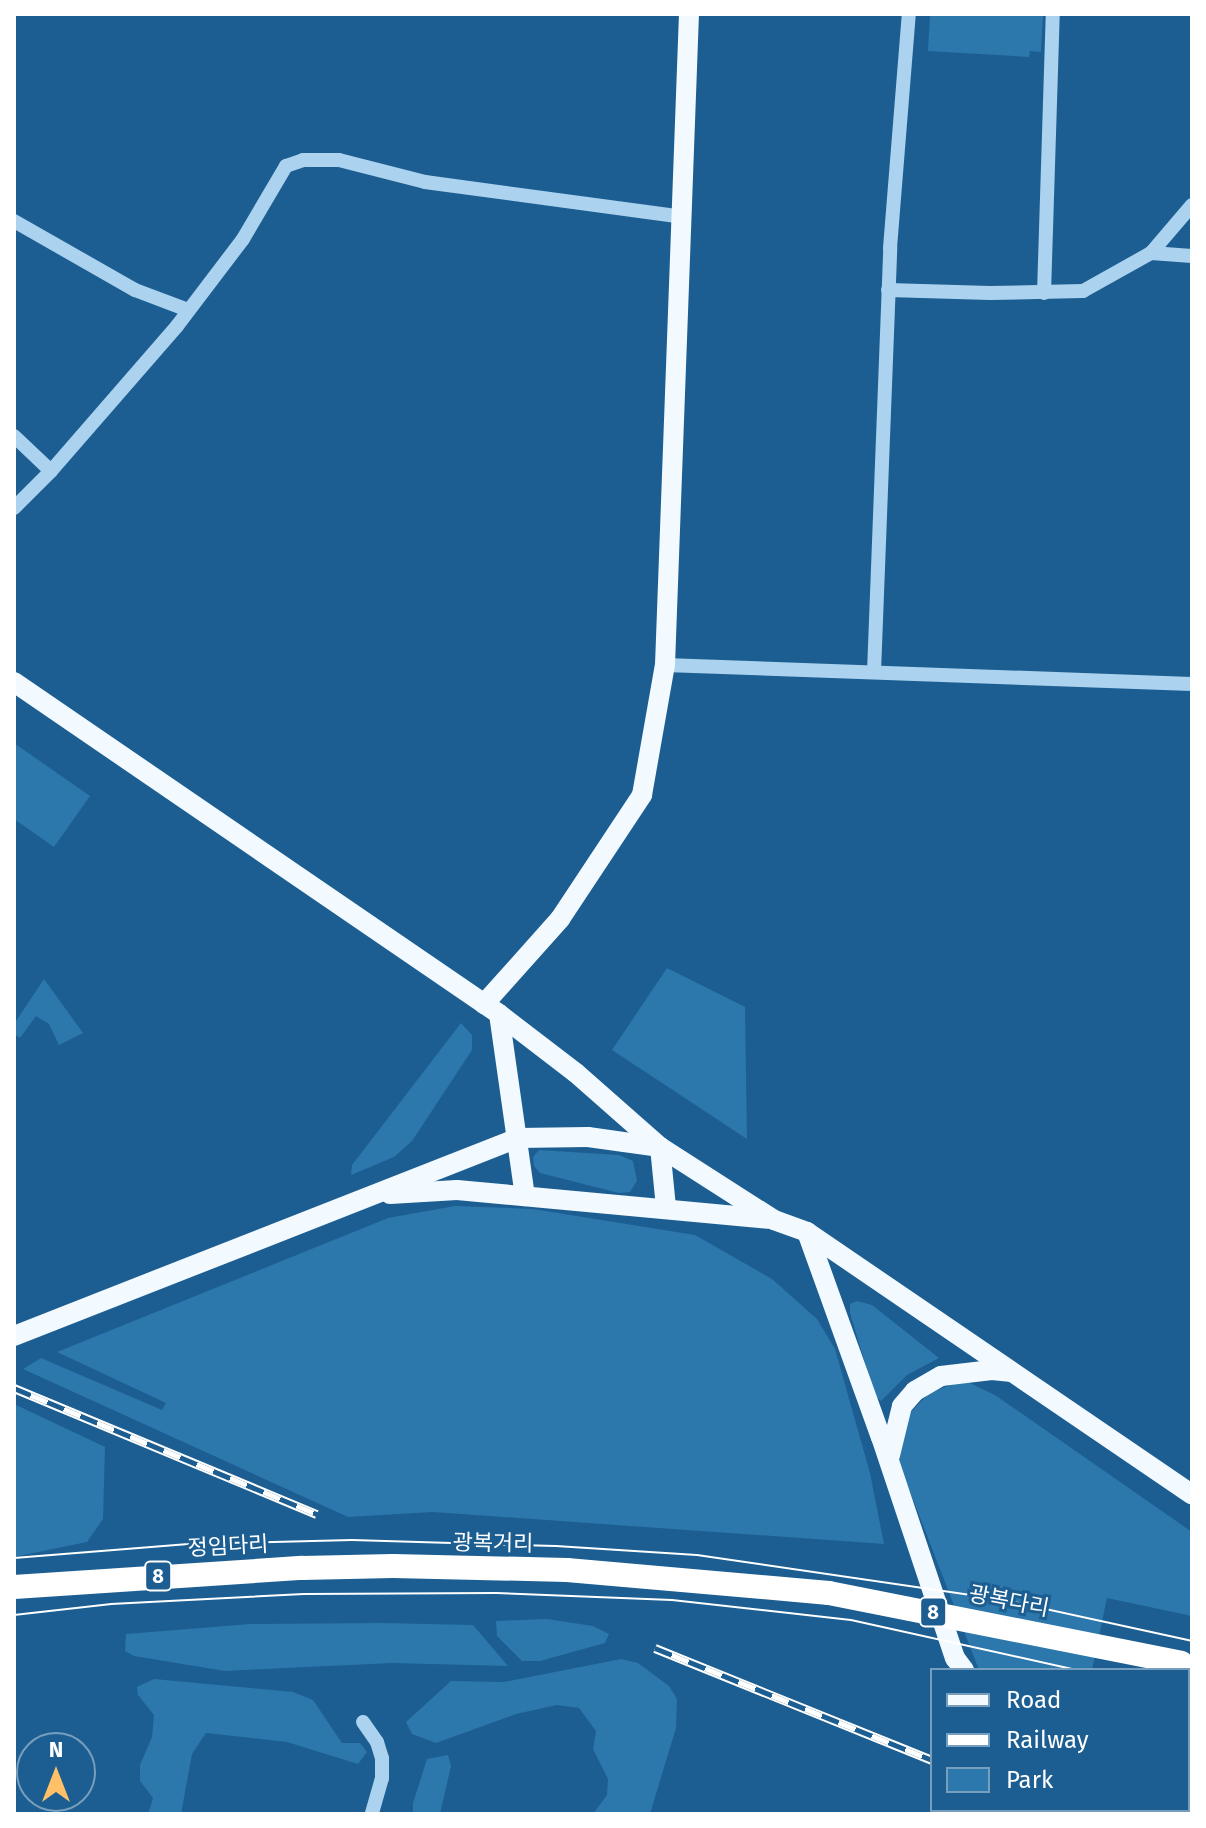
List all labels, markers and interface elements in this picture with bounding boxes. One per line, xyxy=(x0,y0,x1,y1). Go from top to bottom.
street label: 광복거리 xyxy=(452,1529,534,1557)
street label: 정임다리 xyxy=(187,1531,269,1561)
road number: 8 xyxy=(144,1560,172,1592)
street label: 광복다리 xyxy=(967,1580,1051,1622)
road number: 8 xyxy=(919,1596,947,1628)
legend xyxy=(930,1668,1190,1812)
text: Road xyxy=(1006,1686,1061,1714)
text: Railway xyxy=(1006,1726,1089,1754)
north arrow xyxy=(16,1732,96,1812)
text: N xyxy=(49,1736,63,1763)
text: Park xyxy=(1006,1766,1053,1794)

